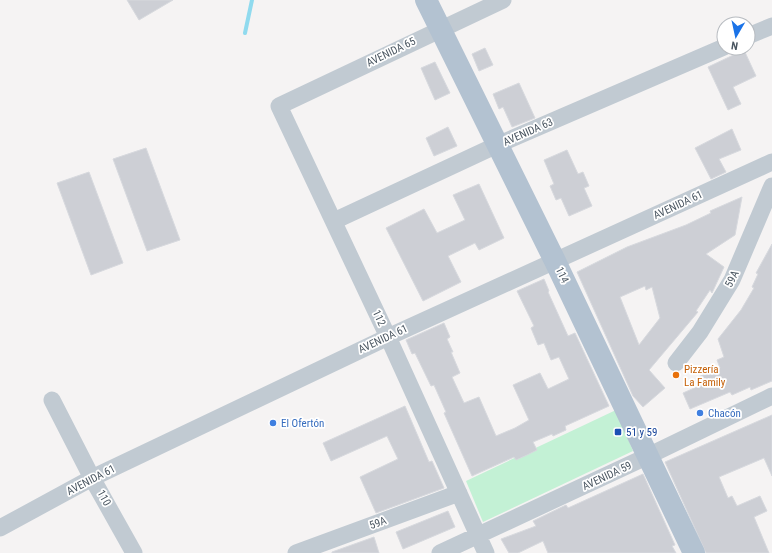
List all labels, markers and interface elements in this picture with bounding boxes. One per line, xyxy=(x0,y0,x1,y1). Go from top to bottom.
north arrow xyxy=(716,16,756,56)
street label: AVENIDA 65 xyxy=(364,35,418,69)
text: N xyxy=(730,38,739,52)
street label: AVENIDA 63 xyxy=(501,115,555,149)
street label: AVENIDA 61 xyxy=(651,188,705,222)
street label: 114 xyxy=(553,265,572,286)
street label: 59A xyxy=(722,268,742,290)
street label: 112 xyxy=(370,308,388,328)
street label: AVENIDA 61 xyxy=(356,322,410,356)
place label: Pizzería La Family xyxy=(684,363,726,389)
marker: Pizzería La Family xyxy=(671,370,681,380)
place label: Chacón xyxy=(708,407,741,420)
marker: Chacón xyxy=(695,408,705,418)
place label: El Ofertón xyxy=(281,417,324,430)
marker: El Ofertón xyxy=(268,418,278,428)
place label: 51 y 59 xyxy=(626,426,657,439)
marker: 51 y 59 xyxy=(613,427,623,437)
street label: AVENIDA 59 xyxy=(580,459,634,493)
street label: AVENIDA 61 xyxy=(64,462,118,498)
street label: 110 xyxy=(94,488,114,508)
street label: 59A xyxy=(368,514,389,532)

